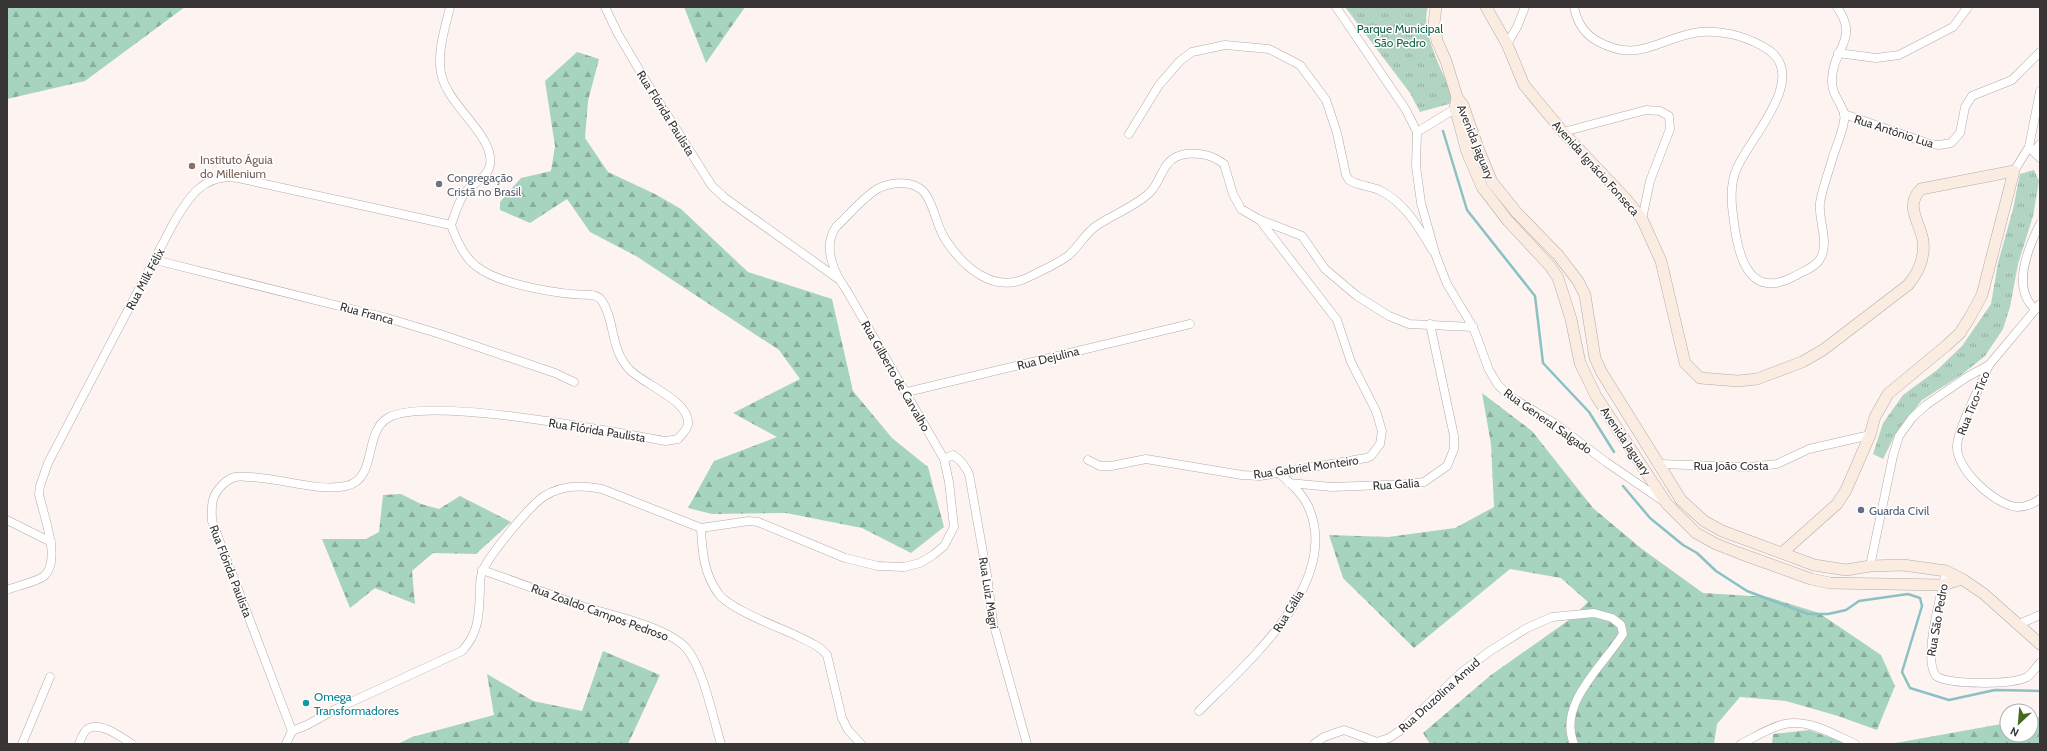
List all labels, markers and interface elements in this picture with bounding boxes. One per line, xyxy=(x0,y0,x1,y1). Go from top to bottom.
park label: Parque Municipal São Pedro xyxy=(1357,21,1443,50)
street label: Rua Flórida Paulista xyxy=(634,68,698,159)
street label: Avenida Jaguary xyxy=(1454,102,1498,182)
street label: Rua Antônio Lua xyxy=(1852,111,1936,151)
street label: Avenida Ignácio Fonseca xyxy=(1549,117,1643,219)
place label: Instituto Águia do Millenium xyxy=(200,152,273,181)
marker: Instituto Águia do Millenium xyxy=(187,161,197,171)
place label: Congregação Cristã no Brasil xyxy=(447,170,521,199)
marker: Congregação Cristã no Brasil xyxy=(434,179,444,189)
street label: Rua Milk Félix xyxy=(122,245,168,312)
street label: Rua Franca xyxy=(339,299,396,327)
street label: Rua Gilberto de Carvalho xyxy=(858,318,934,434)
street label: Rua Dejulina xyxy=(1015,343,1081,373)
street label: Rua Tico-Tico xyxy=(1953,368,1993,437)
street label: Rua General Salgado xyxy=(1501,385,1595,457)
street label: Avenida Jaguary xyxy=(1597,404,1655,478)
street label: Rua Flórida Paulista xyxy=(548,415,647,445)
street label: Rua Gabriel Monteiro xyxy=(1252,452,1360,482)
street label: Rua João Costa xyxy=(1694,458,1769,473)
street label: Rua Galia xyxy=(1372,475,1420,493)
place label: Guarda Civil xyxy=(1869,503,1930,518)
marker: Guarda Civil xyxy=(1856,505,1866,515)
street label: Rua Flórida Paulista xyxy=(206,523,256,620)
street label: Rua Luiz Magri xyxy=(976,556,1002,630)
street label: Rua Zoaldo Campos Pedroso xyxy=(529,580,671,644)
street label: Rua São Pedro xyxy=(1923,582,1951,658)
street label: Rua Gália xyxy=(1269,587,1307,635)
street label: Rua Druzolina Amud xyxy=(1395,655,1483,735)
place label: Omega Transformadores xyxy=(314,689,399,718)
marker: Omega Transformadores xyxy=(301,698,311,708)
north arrow xyxy=(1999,703,2039,743)
text: N xyxy=(2008,724,2021,740)

